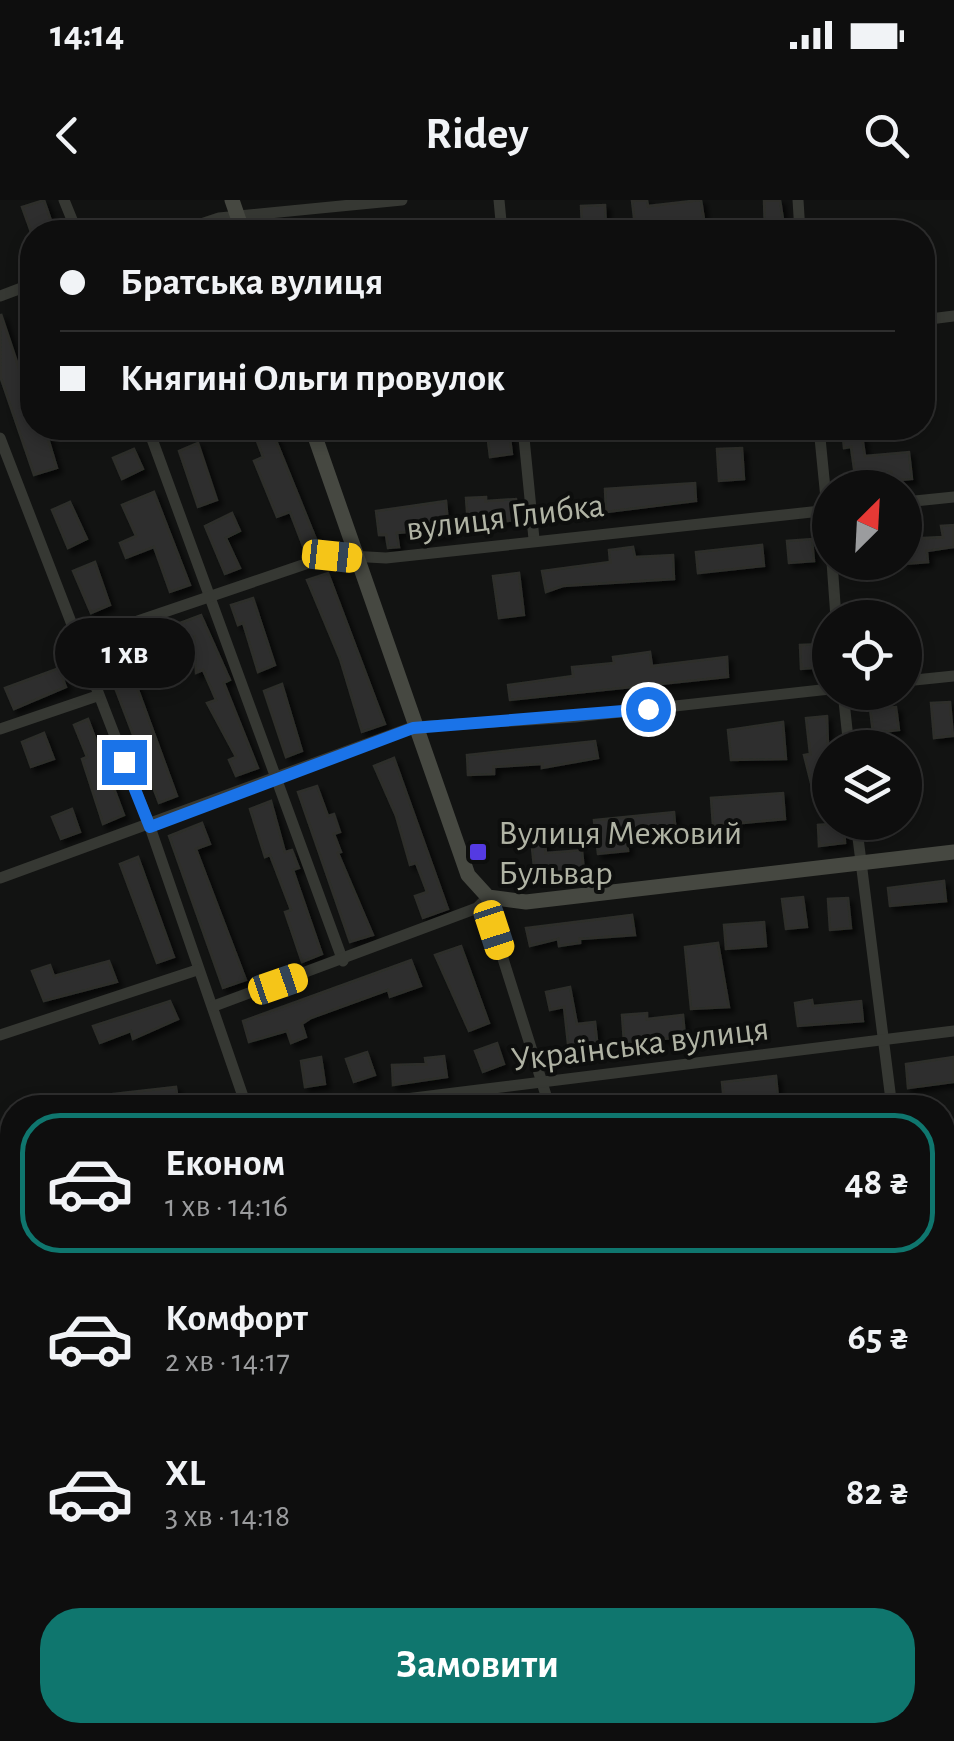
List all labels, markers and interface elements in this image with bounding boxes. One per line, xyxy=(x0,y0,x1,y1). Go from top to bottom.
text: 14:14 xyxy=(50,16,124,54)
icon: back xyxy=(40,108,95,163)
icon: search xyxy=(859,108,914,163)
text: Ridey xyxy=(425,112,529,157)
text: Братська вулиця xyxy=(120,264,383,302)
text: Княгині Ольги провулок xyxy=(120,360,505,398)
north arrow xyxy=(812,470,922,580)
map controls xyxy=(812,470,922,840)
street label: вулиця Глибка xyxy=(404,488,606,547)
car xyxy=(301,538,363,574)
button: locate xyxy=(812,600,922,710)
callout: 1 хв xyxy=(54,617,194,687)
text: 1 хв xyxy=(102,637,148,669)
route start xyxy=(626,687,671,732)
button: layers xyxy=(812,730,922,840)
route end xyxy=(102,740,147,785)
place label: Вулиця Межовий Бульвар xyxy=(498,816,742,891)
marker: Вулиця Межовий Бульвар xyxy=(467,841,489,863)
car xyxy=(470,897,518,963)
car xyxy=(245,960,311,1008)
street label: Українська вулиця xyxy=(509,1011,771,1078)
icon: car xyxy=(45,1138,135,1228)
text: Економ xyxy=(165,1145,285,1183)
text: 48 ₴ xyxy=(844,1164,910,1202)
text: 1 хв · 14:16 xyxy=(165,1190,288,1222)
icon: car xyxy=(45,1293,135,1383)
text: Комфорт xyxy=(165,1300,308,1338)
text: 65 ₴ xyxy=(848,1319,910,1357)
text: 2 хв · 14:17 xyxy=(165,1345,290,1377)
icon: car xyxy=(45,1448,135,1538)
text: XL xyxy=(165,1455,205,1493)
text: 82 ₴ xyxy=(846,1474,910,1512)
text: 3 хв · 14:18 xyxy=(165,1500,290,1532)
button: Замовити xyxy=(40,1608,915,1723)

